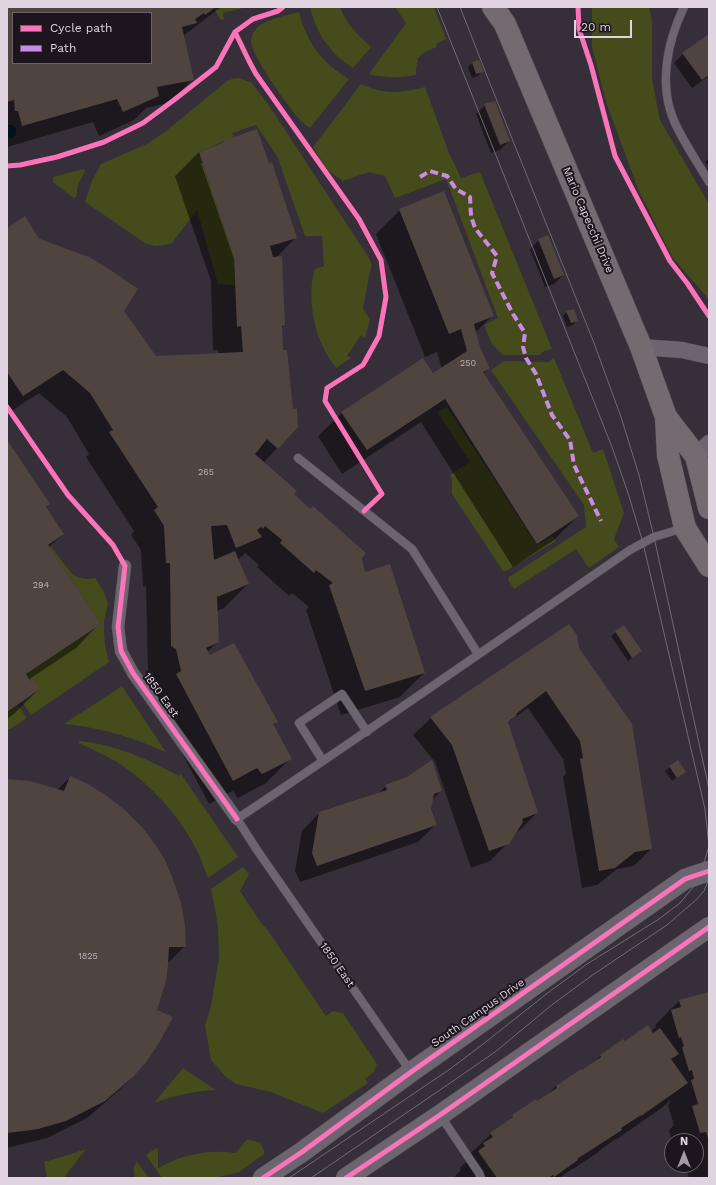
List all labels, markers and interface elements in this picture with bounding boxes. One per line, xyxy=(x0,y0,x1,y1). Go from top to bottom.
legend xyxy=(12,12,152,64)
scale bar xyxy=(576,12,634,38)
text: 20 m xyxy=(581,20,611,34)
text: Cycle path xyxy=(50,21,112,35)
text: Path xyxy=(50,41,76,55)
street label: Mario Capecchi Drive xyxy=(560,165,616,275)
house number: 250 xyxy=(460,358,476,368)
house number: 265 xyxy=(198,467,214,477)
house number: 294 xyxy=(33,580,49,590)
street label: 1850 East xyxy=(140,670,182,720)
street label: 1850 East xyxy=(317,940,357,990)
house number: 1825 xyxy=(78,951,98,961)
street label: South Campus Drive xyxy=(429,976,527,1050)
north arrow xyxy=(664,1133,704,1173)
text: N xyxy=(680,1135,688,1148)

